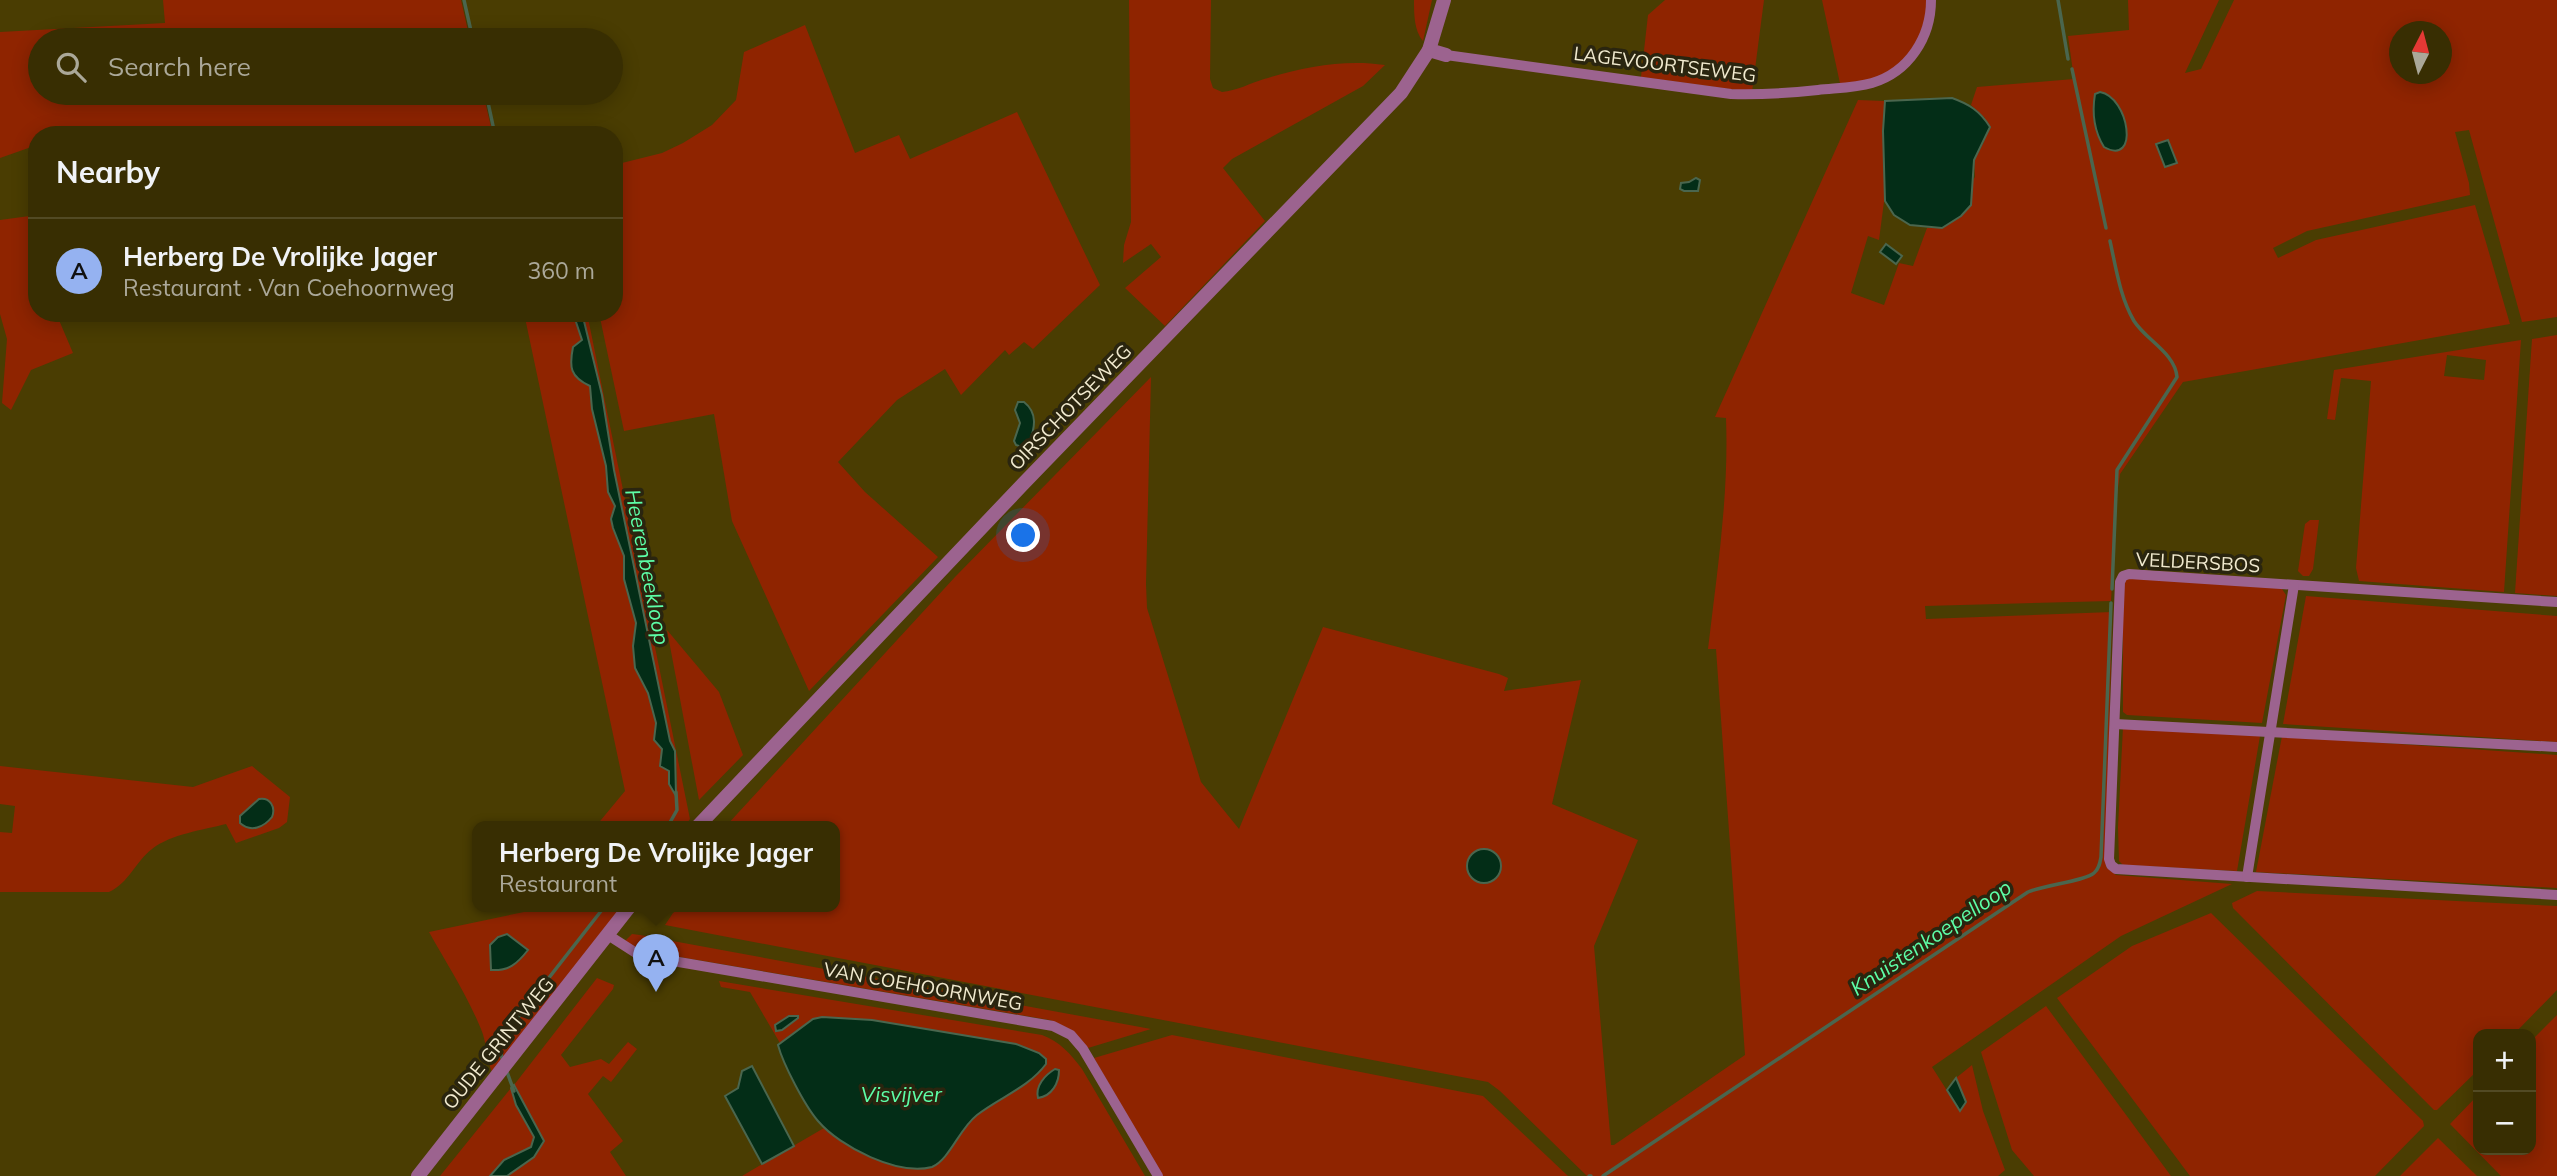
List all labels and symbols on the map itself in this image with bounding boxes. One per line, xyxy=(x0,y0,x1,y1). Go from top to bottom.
north arrow xyxy=(2389,21,2452,84)
street label: LAGEVOORTSEWEG xyxy=(1572,41,1758,87)
street label: OIRSCHOTSEWEG xyxy=(1004,339,1136,475)
water label: Heerenbeekloop xyxy=(620,487,676,647)
your location xyxy=(1006,518,1040,552)
street label: VELDERSBOS xyxy=(2135,547,2261,577)
water label: Knuistenkoepelloop xyxy=(1845,874,2016,1001)
pin: A xyxy=(633,934,679,992)
street label: VAN COEHOORNWEG xyxy=(822,957,1024,1015)
street label: OUDE GRINTWEG xyxy=(437,972,559,1114)
water label: Visvijver xyxy=(860,1081,943,1107)

